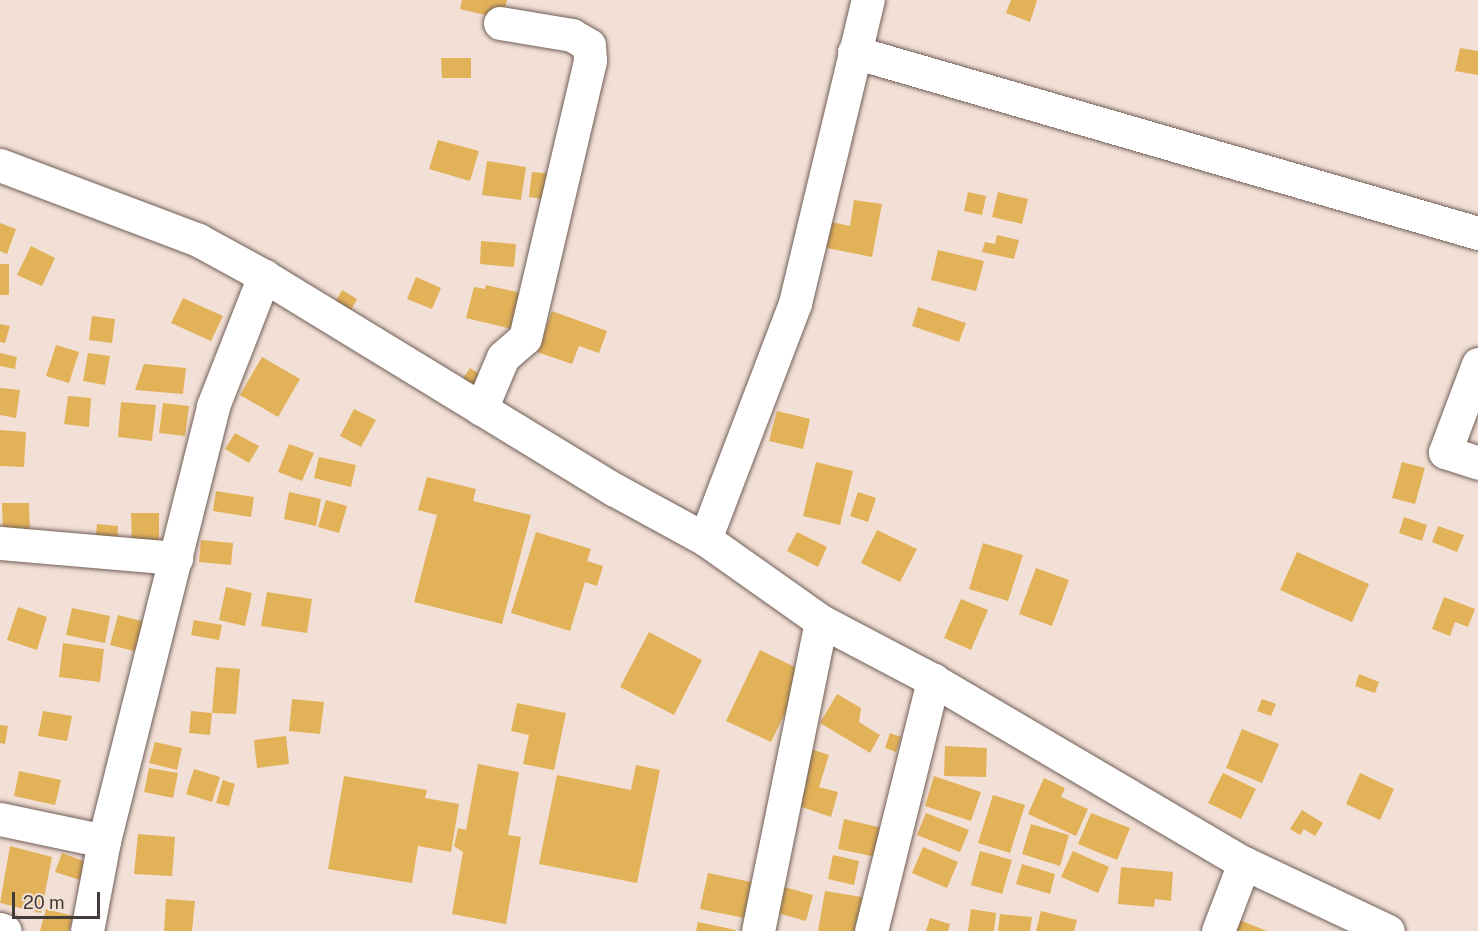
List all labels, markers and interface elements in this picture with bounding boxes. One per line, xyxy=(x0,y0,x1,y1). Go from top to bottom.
scale bar xyxy=(15,880,104,918)
text: 20 m xyxy=(23,892,65,913)

